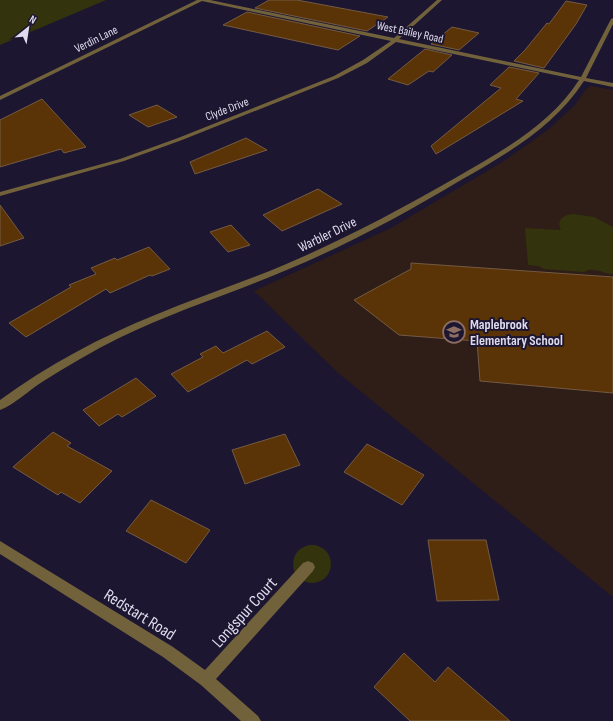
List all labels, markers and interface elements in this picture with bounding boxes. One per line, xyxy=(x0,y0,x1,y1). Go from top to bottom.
north arrow xyxy=(8,8,48,48)
text: N xyxy=(27,13,39,27)
street label: West Bailey Road xyxy=(375,18,445,47)
street label: Verdin Lane xyxy=(72,22,121,56)
street label: Clyde Drive xyxy=(203,94,251,125)
street label: Warbler Drive xyxy=(295,213,359,256)
place label: Maplebrook Elementary School xyxy=(470,316,563,349)
school or university icon: Maplebrook Elementary School xyxy=(441,319,467,345)
street label: Longspur Court xyxy=(208,573,281,652)
street label: Redstart Road xyxy=(100,585,179,645)

